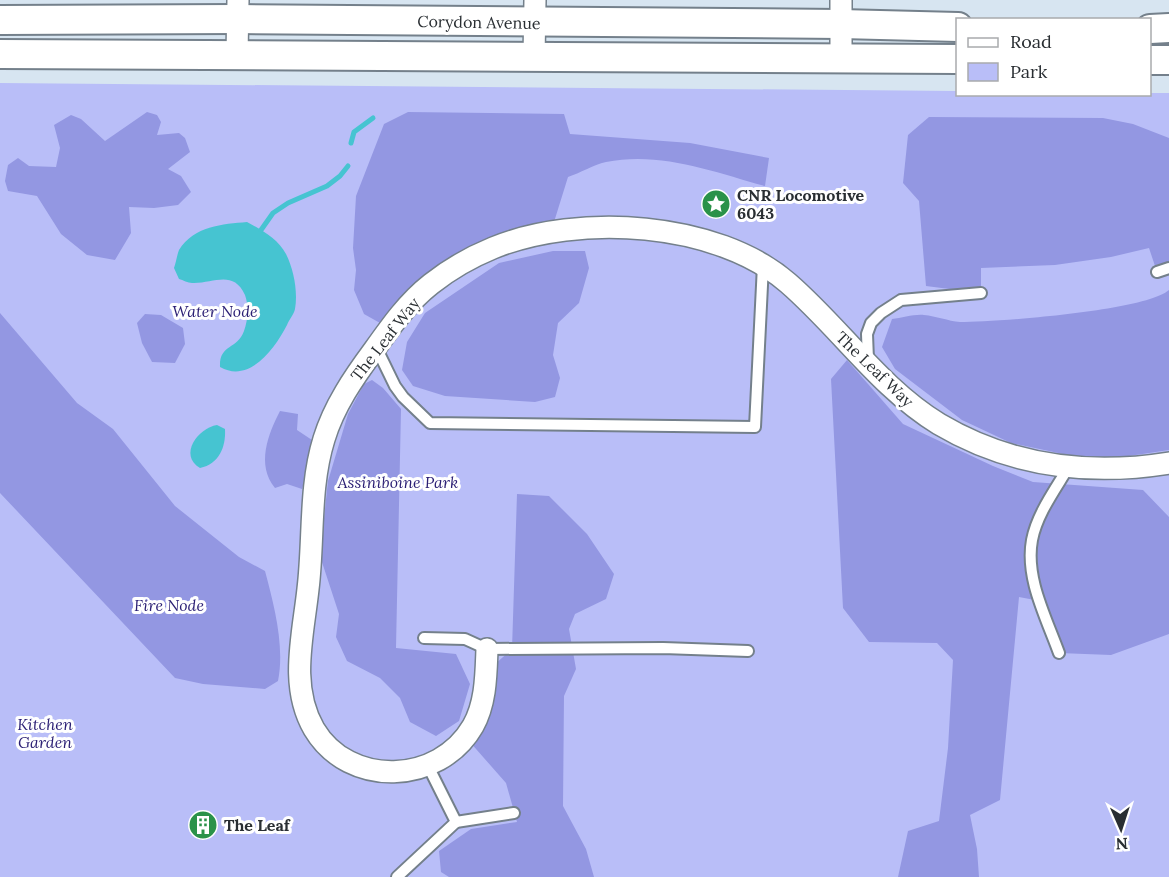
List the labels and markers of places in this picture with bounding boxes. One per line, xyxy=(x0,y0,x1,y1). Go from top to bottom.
place label: CNR Locomotive 6043 xyxy=(737,185,865,223)
place icon: CNR Locomotive 6043 xyxy=(700,188,732,220)
building icon: The Leaf xyxy=(187,809,219,841)
place label: The Leaf xyxy=(224,815,291,835)

